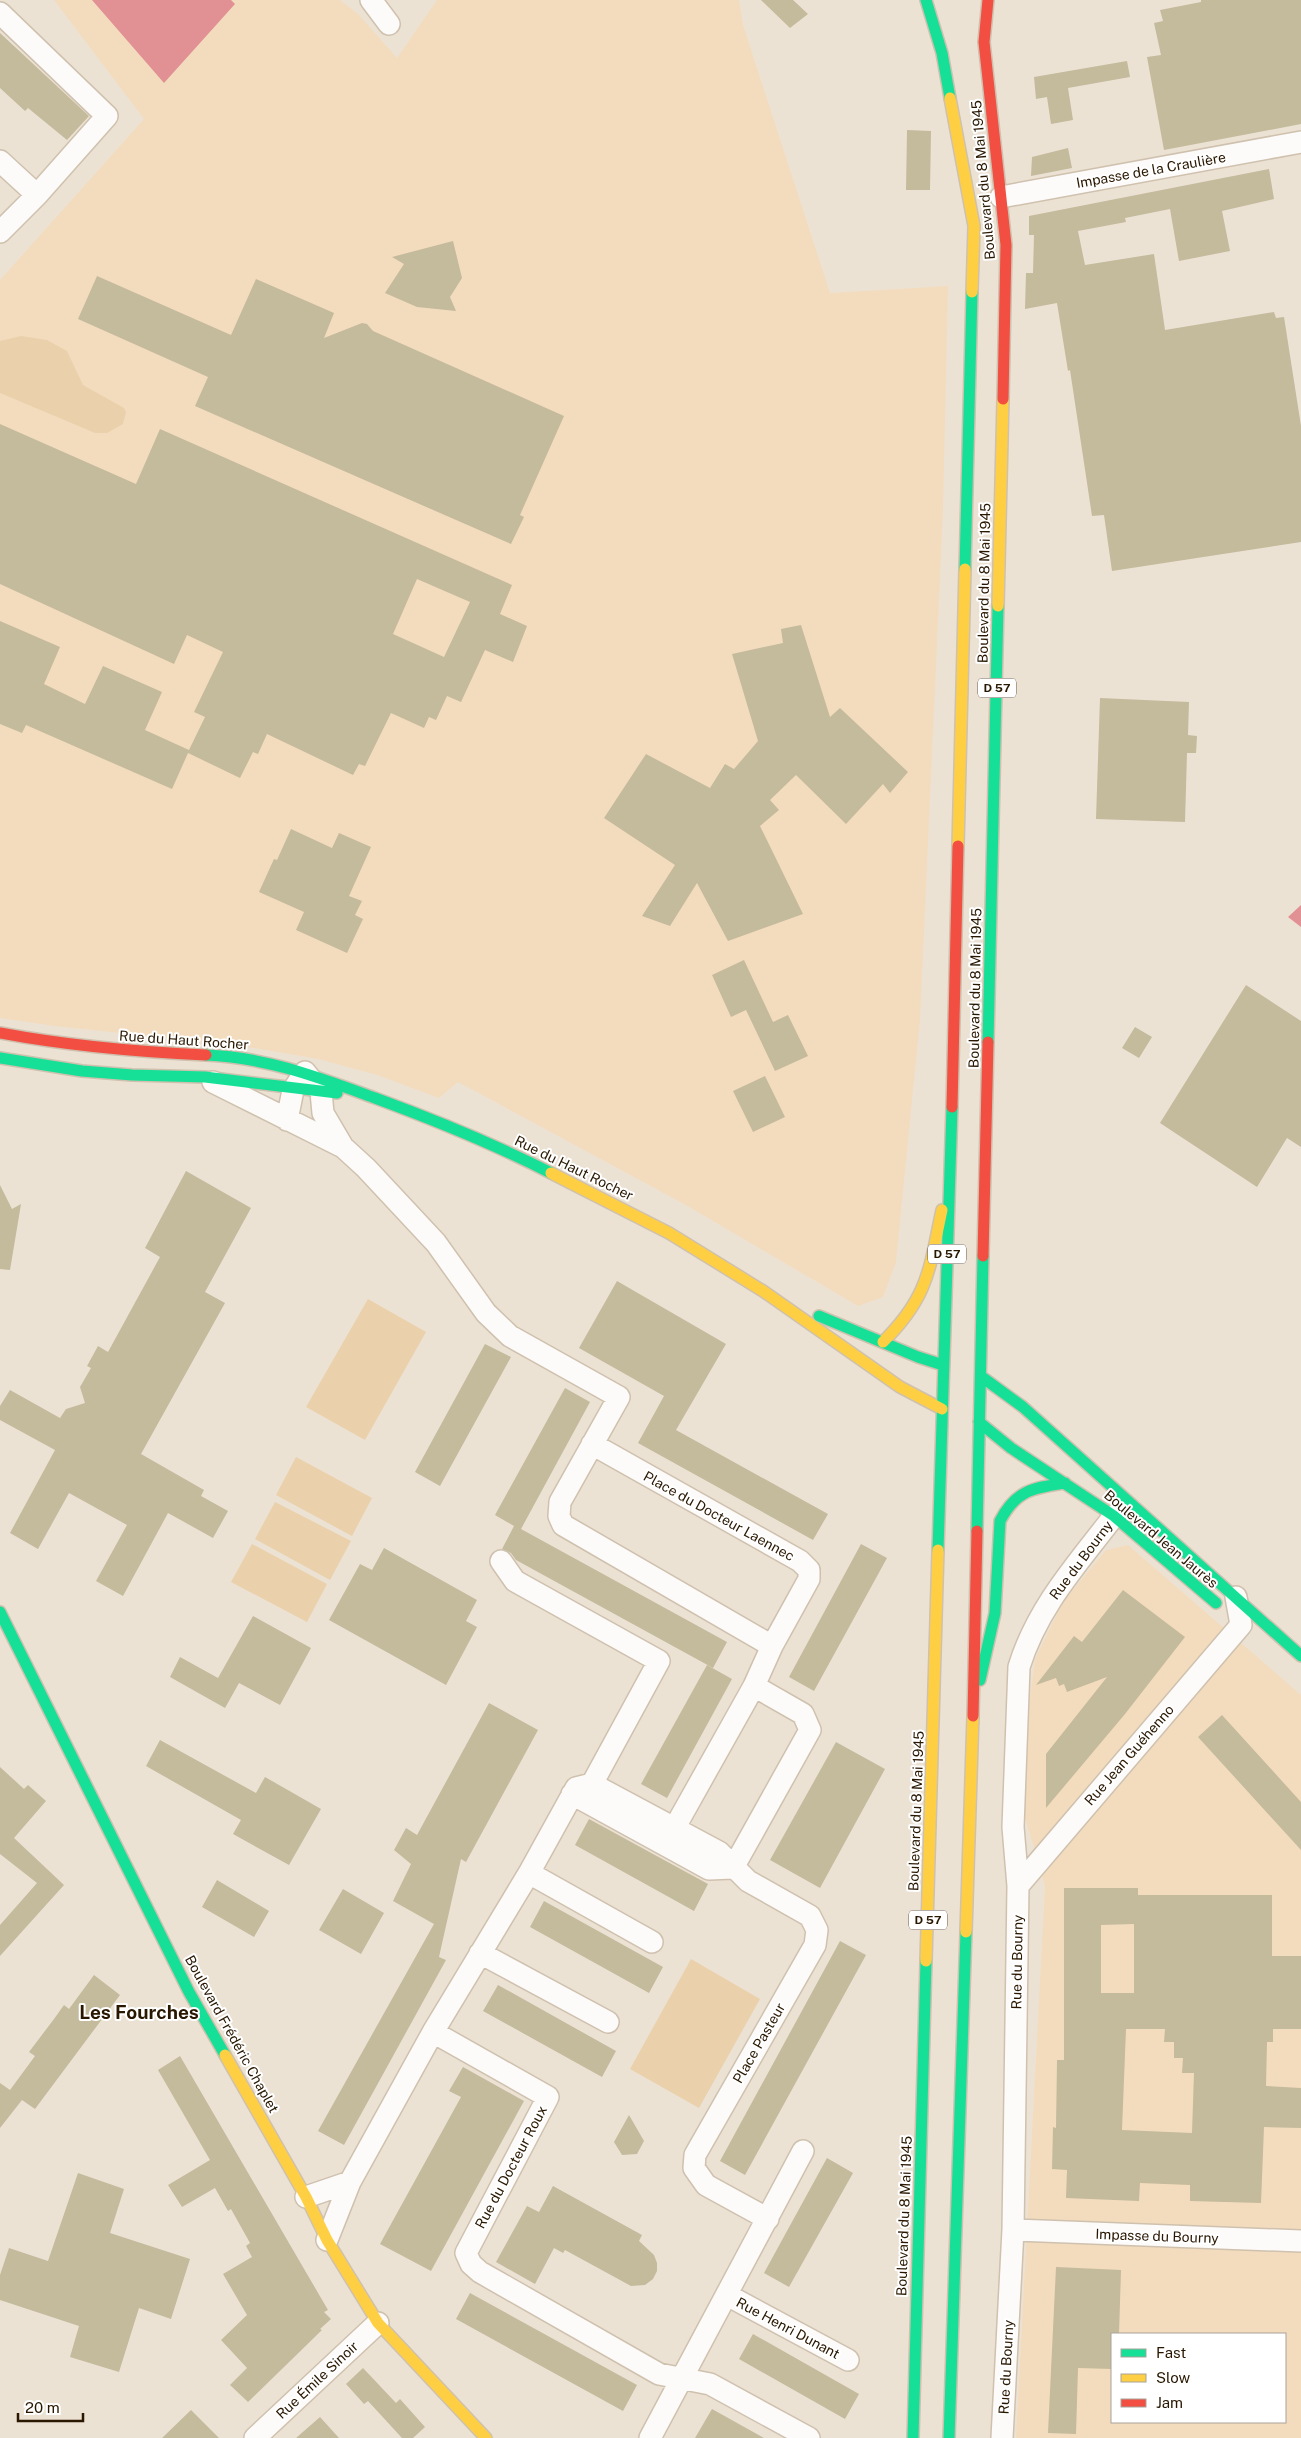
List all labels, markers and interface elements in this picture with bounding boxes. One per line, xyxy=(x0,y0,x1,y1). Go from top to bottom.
street label: Boulevard du 8 Mai 1945 xyxy=(968,99,998,260)
street label: Impasse de la Craulière xyxy=(1075,149,1227,191)
street label: Boulevard du 8 Mai 1945 xyxy=(975,503,993,663)
road number: D 57 xyxy=(978,678,1016,698)
street label: Boulevard du 8 Mai 1945 xyxy=(966,908,984,1068)
street label: Rue du Haut Rocher xyxy=(119,1027,249,1053)
street label: Rue du Haut Rocher xyxy=(512,1132,636,1204)
road number: D 57 xyxy=(928,1244,966,1264)
street label: Place du Docteur Laennec xyxy=(641,1468,797,1564)
street label: Boulevard Jean Jaurès xyxy=(1101,1487,1221,1591)
street label: Rue du Bourny xyxy=(1046,1517,1116,1603)
street label: Rue Jean Guéhenno xyxy=(1081,1702,1177,1808)
street label: Boulevard du 8 Mai 1945 xyxy=(905,1731,927,1891)
road number: D 57 xyxy=(909,1910,947,1930)
street label: Rue du Bourny xyxy=(1008,1914,1026,2010)
street label: Boulevard Frédéric Chaplet xyxy=(182,1953,282,2115)
street label: Place Pasteur xyxy=(730,2000,788,2086)
district label: Les Fourches xyxy=(79,2001,199,2023)
street label: Rue du Docteur Roux xyxy=(472,2103,550,2231)
street label: Boulevard du 8 Mai 1945 xyxy=(893,2136,915,2296)
street label: Impasse du Bourny xyxy=(1095,2226,1219,2246)
street label: Rue Henri Dunant xyxy=(734,2294,842,2362)
street label: Rue du Bourny xyxy=(996,2319,1016,2415)
legend xyxy=(1111,2333,1286,2423)
street label: Rue Émile Sinoir xyxy=(272,2337,361,2422)
text: Fast xyxy=(1156,2344,1186,2361)
text: Slow xyxy=(1156,2369,1191,2386)
scale bar xyxy=(18,2390,82,2422)
text: Jam xyxy=(1156,2394,1183,2411)
text: 20 m xyxy=(25,2399,60,2416)

